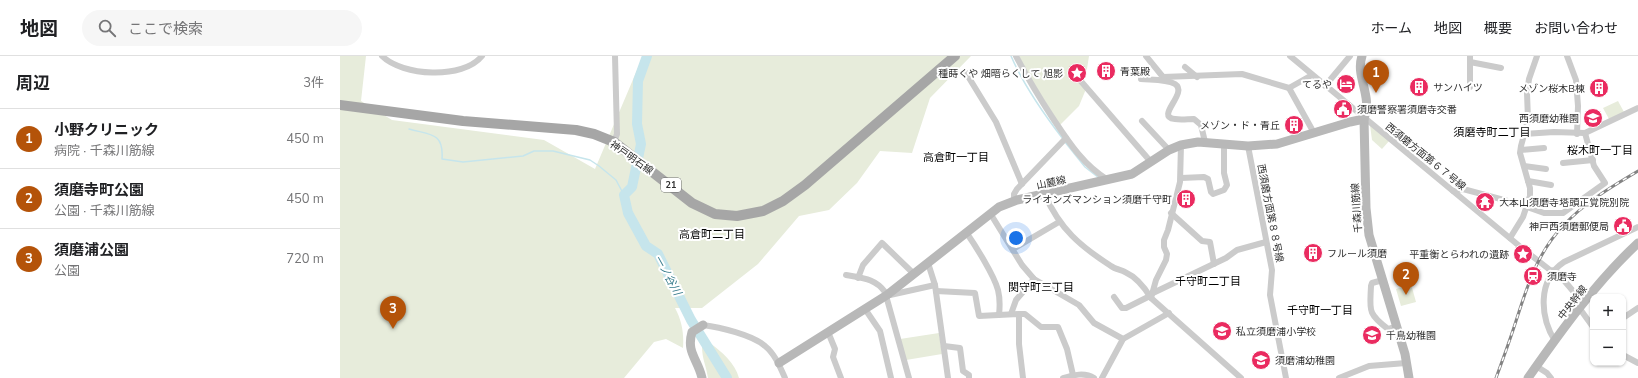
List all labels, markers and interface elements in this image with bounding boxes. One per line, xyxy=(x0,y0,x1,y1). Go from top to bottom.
search box xyxy=(82,10,362,46)
text: 地図 xyxy=(20,16,58,42)
icon: search xyxy=(96,17,118,39)
text: ここで検索 xyxy=(128,19,203,39)
text: ホーム xyxy=(1370,19,1412,38)
text: 地図 xyxy=(1434,19,1462,38)
text: 概要 xyxy=(1484,19,1512,38)
text: お問い合わせ xyxy=(1534,19,1618,38)
building icon: 青葉殿 xyxy=(1095,60,1117,82)
pin: 1 xyxy=(1363,60,1389,93)
place icon: 種蒔くや 畑暗らくして 旭影 xyxy=(1066,62,1088,84)
place label: 青葉殿 xyxy=(1120,65,1150,79)
place label: 種蒔くや 畑暗らくして 旭影 xyxy=(938,67,1063,81)
text: 周辺 xyxy=(16,72,50,95)
hotel icon: てるや xyxy=(1335,73,1357,95)
text: 3件 xyxy=(303,74,324,92)
building icon: サンハイツ xyxy=(1408,76,1430,98)
building icon: メゾン桜木B棟 xyxy=(1588,77,1610,99)
place label: てるや xyxy=(1302,78,1332,92)
place label: サンハイツ xyxy=(1433,81,1483,95)
place label: メゾン桜木B棟 xyxy=(1518,82,1585,96)
public building icon: 須磨警察署須磨寺交番 xyxy=(1332,98,1354,120)
place label: 須磨警察署須磨寺交番 xyxy=(1357,103,1457,117)
school or university icon: 西須磨幼稚園 xyxy=(1582,107,1604,129)
place label: 西須磨幼稚園 xyxy=(1519,112,1579,126)
building icon: メゾン・ド・青丘 xyxy=(1283,114,1305,136)
place label: メゾン・ド・青丘 xyxy=(1200,119,1280,133)
text: 小野クリニック xyxy=(54,120,159,140)
street label: 西須磨方面第６７号線 xyxy=(1382,120,1469,194)
district label: 須磨寺町二丁目 xyxy=(1454,125,1531,140)
text: 1 xyxy=(25,130,33,148)
text: 450 m xyxy=(286,130,324,148)
street label: 神戸明石線 xyxy=(607,138,656,178)
text: 病院 · 千森川筋線 xyxy=(54,142,155,160)
district label: 桜木町一丁目 xyxy=(1567,143,1633,158)
district label: 高倉町一丁目 xyxy=(923,150,989,165)
street label: 西須磨方面第８８号線 xyxy=(1254,163,1286,264)
street label: 山麓線 xyxy=(1035,173,1067,193)
road number: 21 xyxy=(661,178,681,192)
text: 須磨寺町公園 xyxy=(54,180,144,200)
street label: 千森川筋線 xyxy=(1348,183,1366,233)
building icon: ライオンズマンション須磨千守町 xyxy=(1175,188,1197,210)
text: 2 xyxy=(25,190,33,208)
text: 450 m xyxy=(286,190,324,208)
temple icon: 大本山須磨寺塔頭正覚院別院 xyxy=(1474,191,1496,213)
place label: ライオンズマンション須磨千守町 xyxy=(1022,193,1172,207)
place label: 大本山須磨寺塔頭正覚院別院 xyxy=(1499,196,1629,210)
text: 公園 · 千森川筋線 xyxy=(54,202,155,220)
public building icon: 神戸西須磨郵便局 xyxy=(1612,215,1634,237)
place label: 神戸西須磨郵便局 xyxy=(1529,220,1609,234)
district label: 高倉町二丁目 xyxy=(679,227,745,242)
your location xyxy=(1006,228,1026,248)
text: 須磨浦公園 xyxy=(54,240,129,260)
building icon: フルール須磨 xyxy=(1302,242,1324,264)
place icon: 平重衡とらわれの遺跡 xyxy=(1512,243,1534,265)
place label: フルール須磨 xyxy=(1327,247,1387,261)
place label: 平重衡とらわれの遺跡 xyxy=(1410,248,1509,262)
text: 3 xyxy=(25,250,33,268)
text: 720 m xyxy=(286,250,324,268)
water label: 一ノ谷川 xyxy=(650,252,685,299)
text: 公園 xyxy=(54,262,80,280)
pin: 2 xyxy=(1393,262,1419,295)
station icon: 須磨寺 xyxy=(1522,265,1544,287)
place label: 須磨寺 xyxy=(1547,270,1577,284)
district label: 千守町二丁目 xyxy=(1175,274,1241,289)
district label: 関守町三丁目 xyxy=(1008,280,1074,295)
street label: 中央幹線 xyxy=(1555,283,1591,323)
map controls xyxy=(1590,294,1626,366)
button: + xyxy=(1590,294,1626,330)
pin: 3 xyxy=(380,296,406,329)
district label: 千守町一丁目 xyxy=(1287,303,1353,318)
school or university icon: 私立須磨浦小学校 xyxy=(1211,320,1233,342)
school or university icon: 千鳥幼稚園 xyxy=(1361,324,1383,346)
place label: 私立須磨浦小学校 xyxy=(1236,325,1316,339)
place label: 千鳥幼稚園 xyxy=(1386,329,1436,343)
button: − xyxy=(1590,330,1626,366)
school or university icon: 須磨浦幼稚園 xyxy=(1250,349,1272,371)
place label: 須磨浦幼稚園 xyxy=(1275,354,1335,368)

